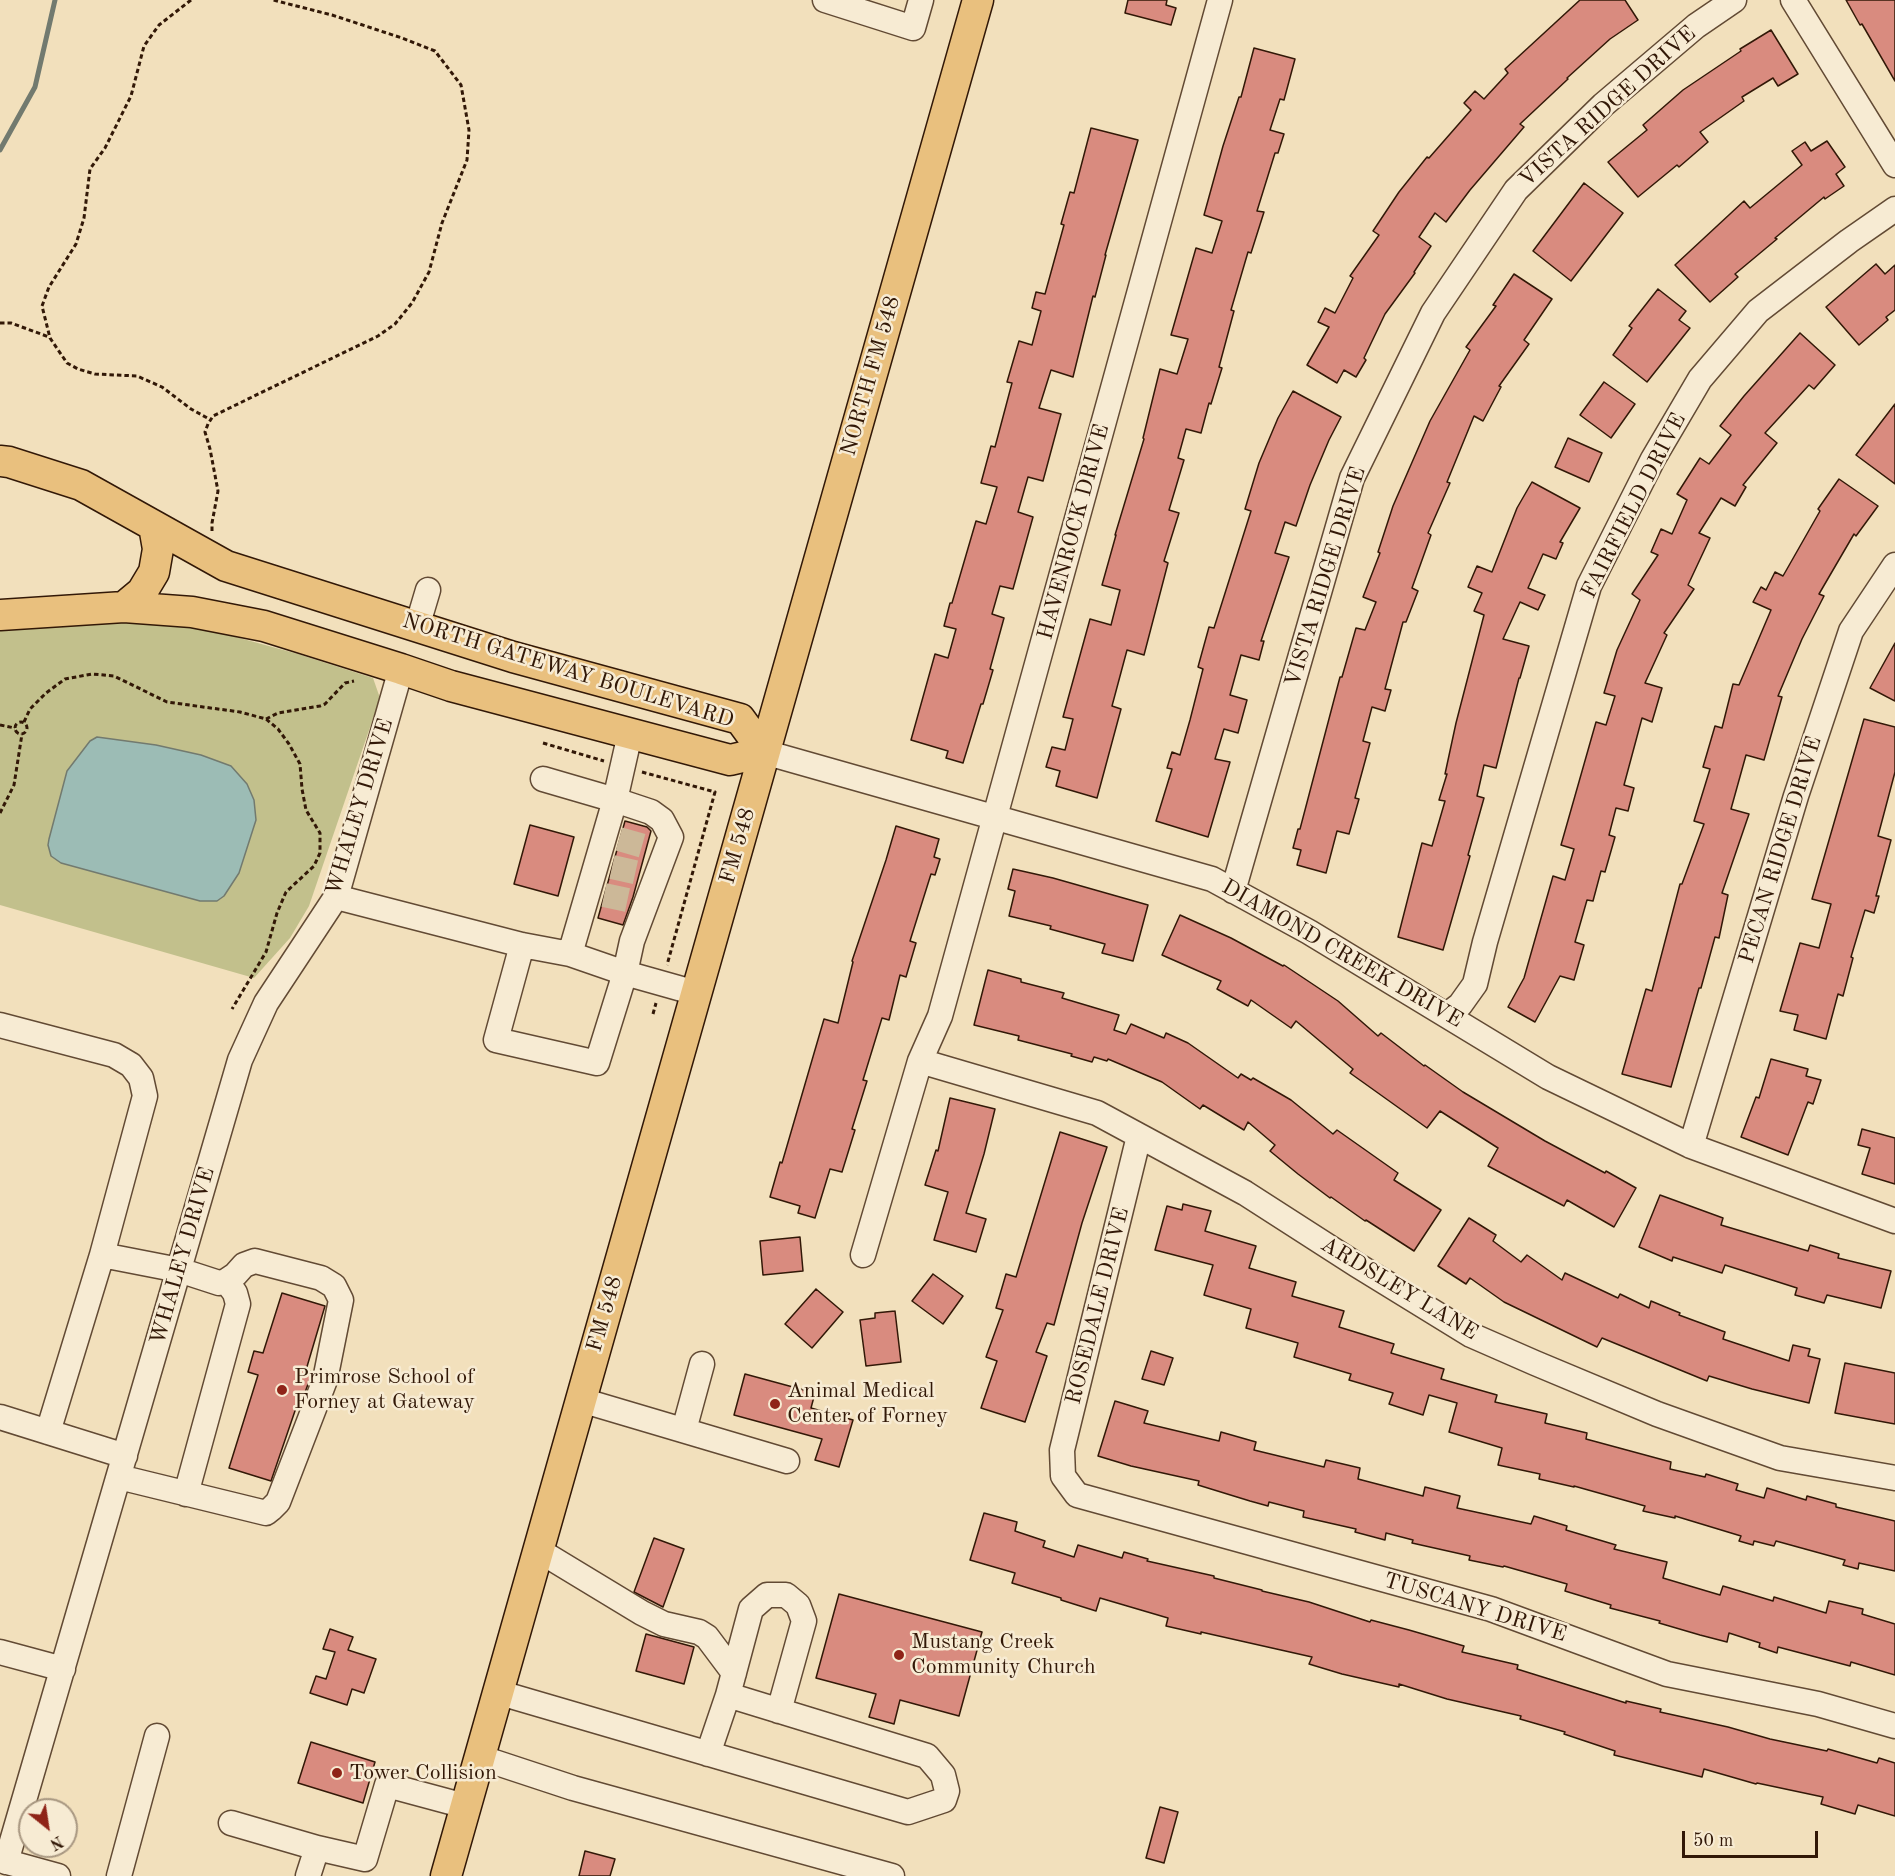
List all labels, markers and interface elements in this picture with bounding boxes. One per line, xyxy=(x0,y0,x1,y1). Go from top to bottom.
street label: VISTA RIDGE DRIVE xyxy=(1514,21,1702,193)
street label: NORTH FM 548 xyxy=(836,293,906,459)
street label: FAIRFIELD DRIVE xyxy=(1576,409,1692,603)
street label: HAVENROCK DRIVE xyxy=(1033,421,1115,643)
street label: VISTA RIDGE DRIVE xyxy=(1280,464,1372,690)
street label: NORTH GATEWAY BOULEVARD xyxy=(399,608,737,734)
street label: WHALEY DRIVE xyxy=(321,715,399,899)
street label: PECAN RIDGE DRIVE xyxy=(1734,733,1828,967)
street label: FM 548 xyxy=(715,805,761,887)
street label: DIAMOND CREEK DRIVE xyxy=(1217,874,1467,1034)
street label: WHALEY DRIVE xyxy=(145,1164,221,1348)
street label: ROSEDALE DRIVE xyxy=(1061,1205,1135,1407)
street label: ARDSLEY LANE xyxy=(1315,1232,1483,1346)
street label: FM 548 xyxy=(582,1273,628,1355)
place label: Primrose School of Forney at Gateway xyxy=(294,1364,475,1416)
place label: Animal Medical Center of Forney xyxy=(787,1378,948,1430)
marker: Primrose School of Forney at Gateway xyxy=(275,1383,289,1397)
marker: Animal Medical Center of Forney xyxy=(768,1397,782,1411)
street label: TUSCANY DRIVE xyxy=(1380,1568,1570,1648)
place label: Mustang Creek Community Church xyxy=(911,1629,1096,1681)
marker: Mustang Creek Community Church xyxy=(892,1648,906,1662)
place label: Tower Collision xyxy=(349,1760,497,1786)
marker: Tower Collision xyxy=(330,1766,344,1780)
north arrow xyxy=(18,1798,78,1858)
scale bar xyxy=(1685,1819,1822,1857)
text: N xyxy=(47,1832,65,1852)
text: 50 m xyxy=(1693,1832,1733,1850)

